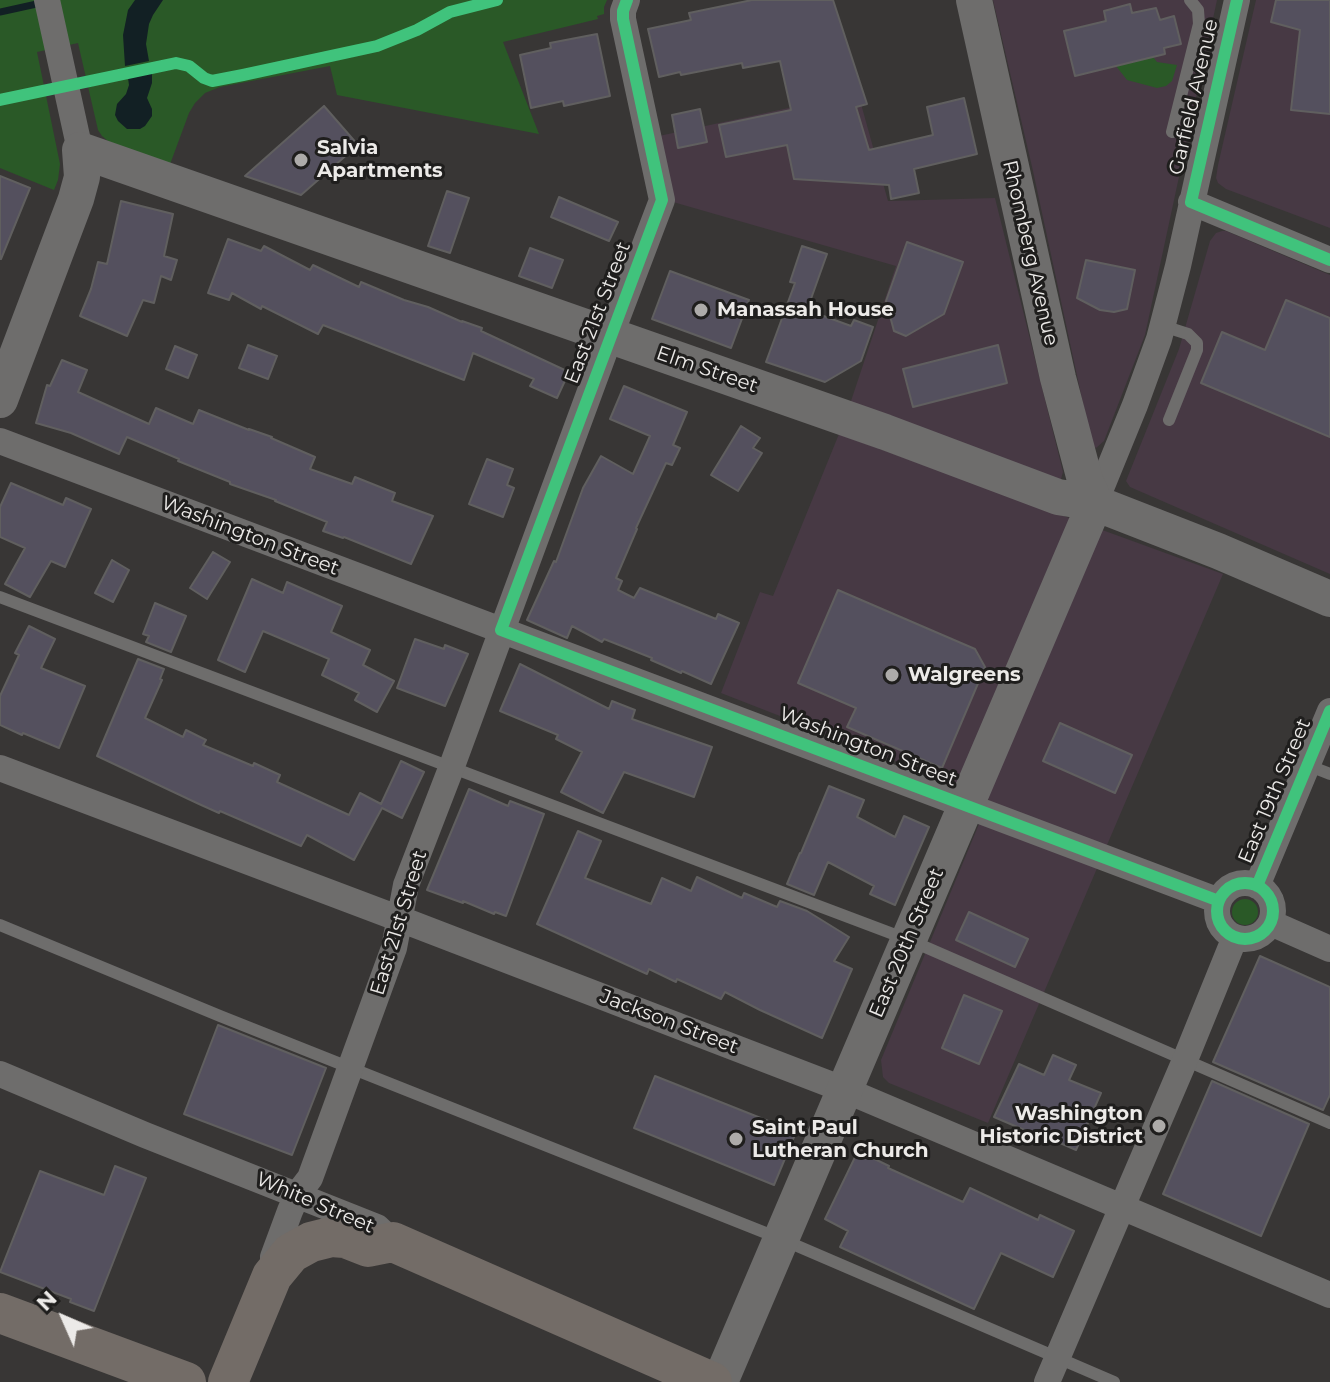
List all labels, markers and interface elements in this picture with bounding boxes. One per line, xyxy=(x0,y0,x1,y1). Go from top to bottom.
street label: Garfield Avenue xyxy=(1164,17,1224,177)
place label: Salvia Apartments xyxy=(317,136,443,183)
marker: Salvia Apartments xyxy=(292,151,310,169)
street label: Rhomberg Avenue xyxy=(997,158,1063,348)
street label: East 21st Street xyxy=(560,239,636,387)
place label: Manassah House xyxy=(717,298,894,322)
marker: Manassah House xyxy=(692,301,710,319)
street label: Elm Street xyxy=(653,341,761,399)
street label: Washington Street xyxy=(158,491,342,581)
place label: Walgreens xyxy=(908,663,1021,687)
marker: Walgreens xyxy=(883,666,901,684)
street label: Washington Street xyxy=(776,702,960,792)
street label: East 19th Street xyxy=(1234,715,1316,867)
street label: East 21st Street xyxy=(366,848,432,998)
street label: East 20th Street xyxy=(865,865,949,1021)
street label: Jackson Street xyxy=(597,985,741,1059)
place label: Washington Historic District xyxy=(980,1102,1143,1149)
place label: Saint Paul Lutheran Church xyxy=(752,1116,929,1163)
marker: Washington Historic District xyxy=(1150,1117,1168,1135)
marker: Saint Paul Lutheran Church xyxy=(727,1130,745,1148)
street label: White Street xyxy=(252,1167,378,1239)
north arrow xyxy=(24,1278,104,1358)
text: N xyxy=(31,1285,63,1317)

